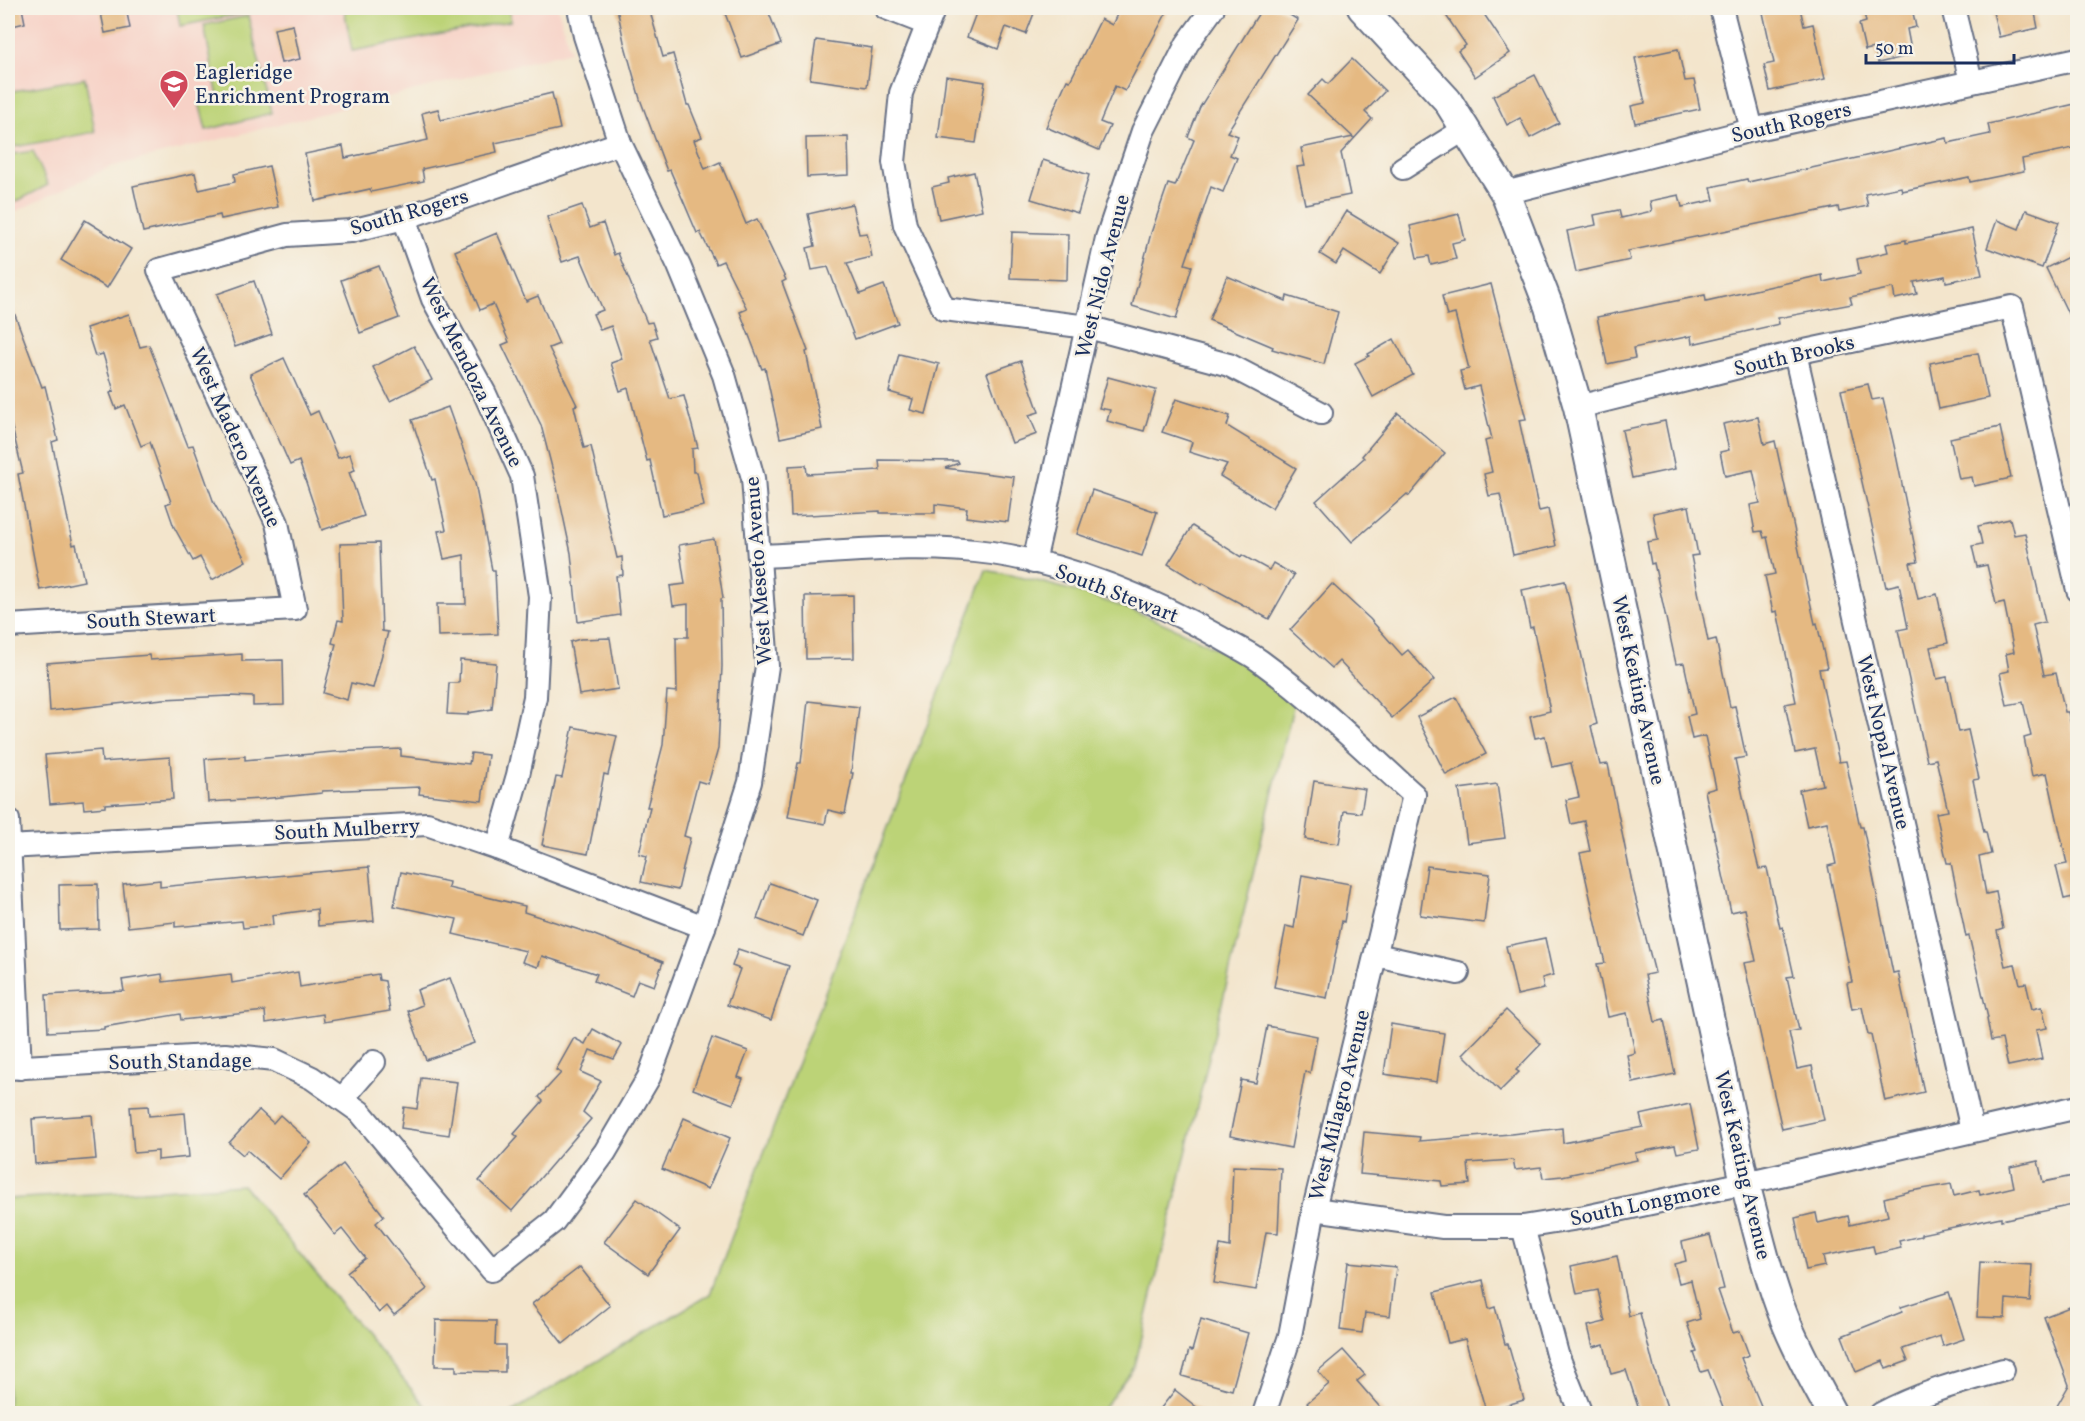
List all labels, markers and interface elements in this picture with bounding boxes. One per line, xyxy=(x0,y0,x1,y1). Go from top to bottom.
scale bar xyxy=(1866,27,2014,65)
text: 50 m xyxy=(1875,37,1914,62)
place label: Eagleridge Enrichment Program xyxy=(195,59,390,112)
school or university icon: Eagleridge Enrichment Program xyxy=(158,68,190,110)
street label: South Rogers xyxy=(1728,96,1854,151)
street label: South Rogers xyxy=(347,183,472,244)
street label: West Nido Avenue xyxy=(1069,191,1138,361)
street label: West Mendoza Avenue xyxy=(412,273,529,473)
street label: South Brooks xyxy=(1731,328,1858,384)
street label: West Madero Avenue xyxy=(182,343,287,532)
street label: West Meseto Avenue xyxy=(738,476,781,666)
street label: South Stewart xyxy=(1051,558,1182,631)
street label: West Keating Avenue xyxy=(1603,593,1672,788)
street label: South Stewart xyxy=(85,602,217,637)
street label: West Nopal Avenue xyxy=(1848,652,1917,833)
street label: South Mulberry xyxy=(273,812,422,849)
street label: West Milagro Avenue xyxy=(1303,1007,1378,1204)
street label: South Standage xyxy=(108,1047,252,1078)
street label: West Keating Avenue xyxy=(1706,1068,1777,1263)
street label: South Longmore xyxy=(1567,1174,1723,1235)

